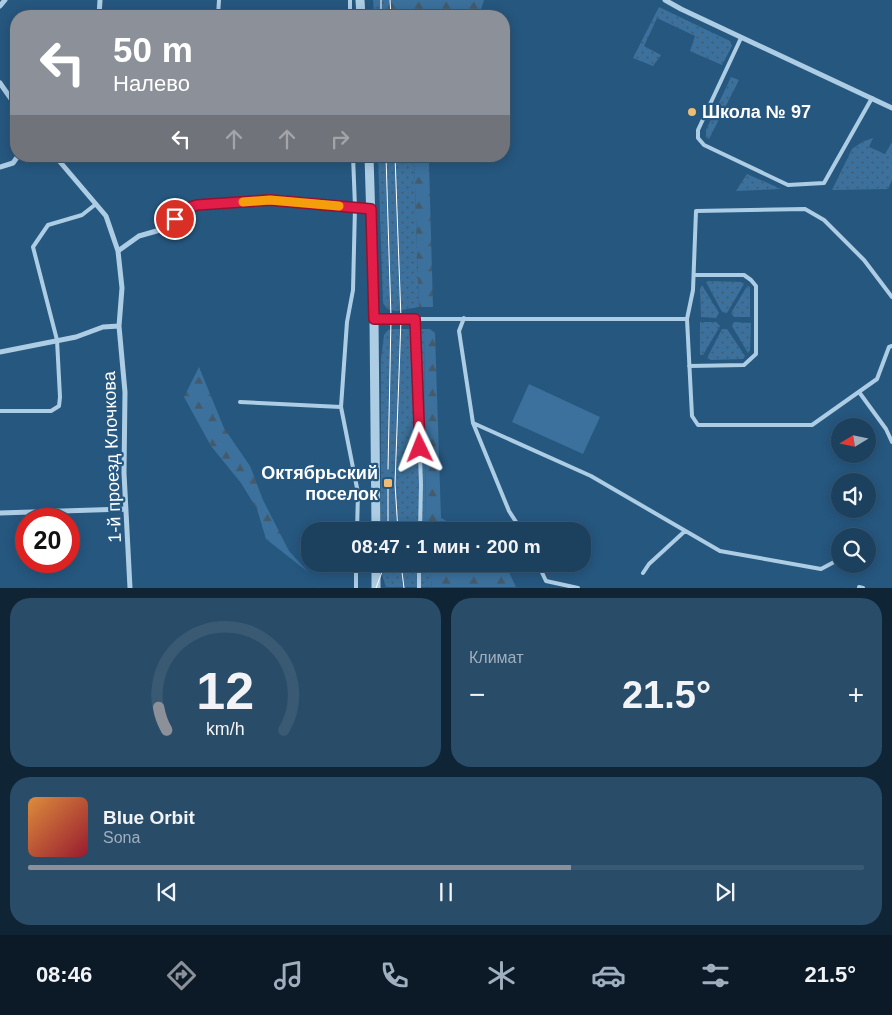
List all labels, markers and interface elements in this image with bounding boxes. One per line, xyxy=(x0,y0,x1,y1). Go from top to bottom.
icon: left xyxy=(30,30,95,95)
text: 50 m xyxy=(113,30,193,69)
text: Налево xyxy=(113,71,190,96)
place label: Школа № 97 xyxy=(702,102,811,122)
marker: Школа № 97 xyxy=(686,106,698,118)
icon: left xyxy=(167,125,195,153)
icon: ahead xyxy=(220,125,248,153)
icon: ahead xyxy=(273,125,301,153)
icon: right xyxy=(326,125,354,153)
pin xyxy=(154,198,196,240)
icon: arrive xyxy=(161,205,189,233)
street label: 1-й проезд Клочкова xyxy=(99,370,125,543)
north arrow xyxy=(831,418,876,462)
map controls xyxy=(831,418,876,573)
position arrow xyxy=(393,421,445,473)
place label: Октябрьский поселок xyxy=(261,463,379,504)
button: sound xyxy=(831,473,876,518)
marker: Октябрьский поселок xyxy=(382,477,394,489)
speed limit sign: 20 xyxy=(15,508,80,573)
button: search xyxy=(831,528,876,573)
text: 08:47 · 1 мин · 200 m xyxy=(351,536,541,557)
text: Климат xyxy=(469,649,523,666)
text: 12 xyxy=(197,662,254,720)
text: 21.5° xyxy=(622,674,711,716)
text: − xyxy=(469,679,485,710)
text: + xyxy=(848,679,864,710)
text: km/h xyxy=(206,719,245,739)
text: Blue Orbit xyxy=(103,807,195,828)
text: Sona xyxy=(103,829,140,846)
icon: previous xyxy=(153,878,181,906)
icon: pause xyxy=(432,878,460,906)
icon: next xyxy=(711,878,739,906)
icon: directions xyxy=(164,958,199,993)
icon: music xyxy=(271,958,306,993)
icon: phone xyxy=(377,958,412,993)
icon: climate xyxy=(484,958,519,993)
icon: car xyxy=(591,958,626,993)
icon: filters xyxy=(698,958,733,993)
text: 08:46 xyxy=(36,962,92,987)
text: 21.5° xyxy=(804,962,856,987)

